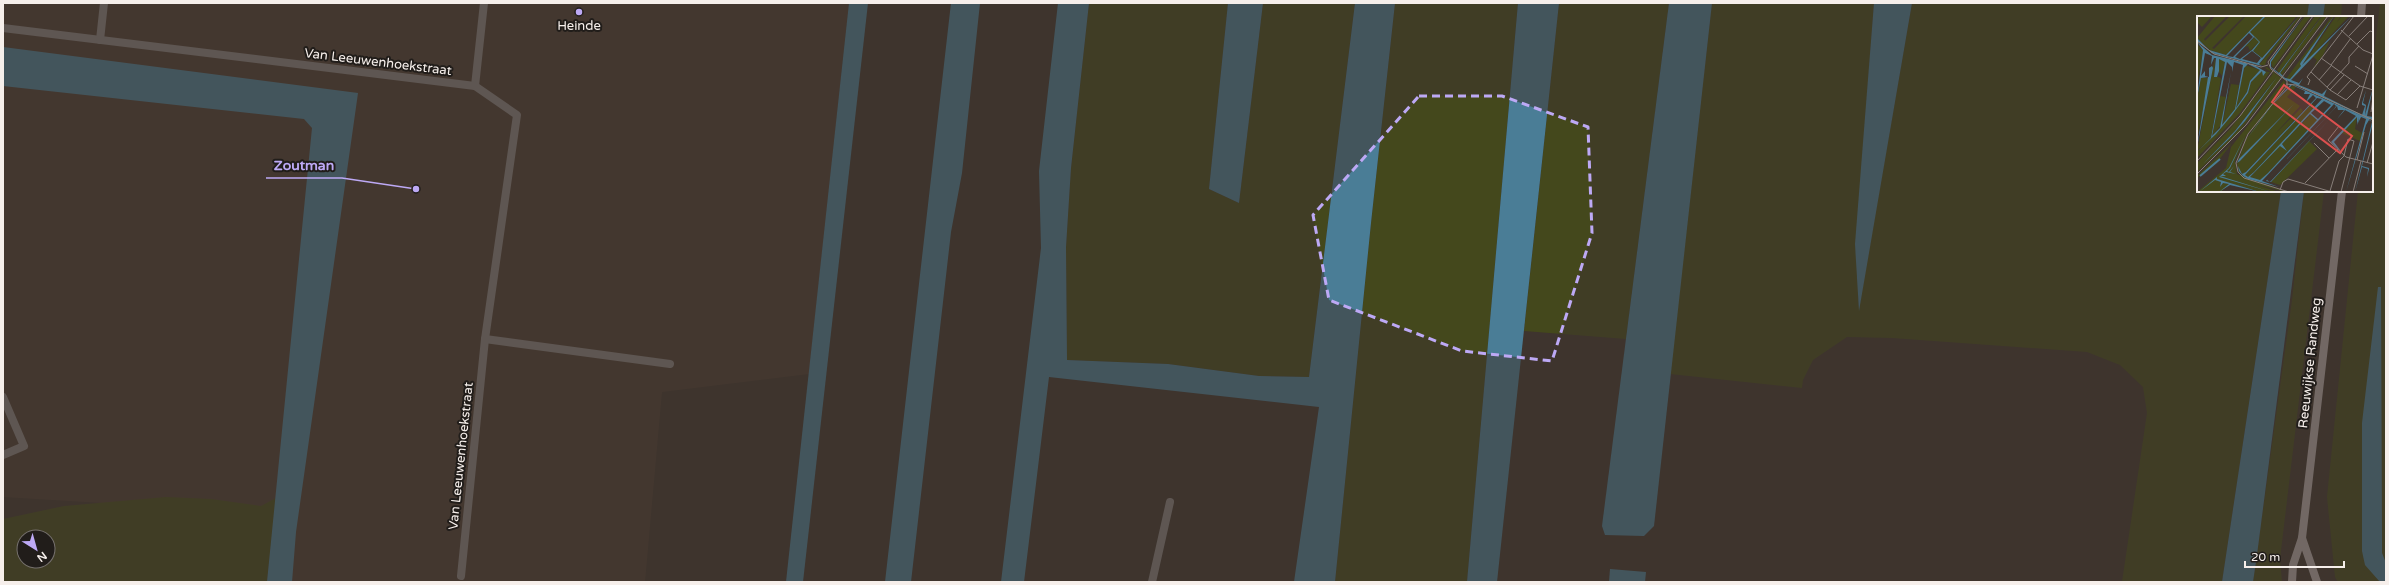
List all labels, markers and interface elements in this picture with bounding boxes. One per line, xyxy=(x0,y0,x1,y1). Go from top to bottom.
marker: Heinde xyxy=(574,7,584,17)
inset map xyxy=(2197,16,2373,192)
place label: Heinde xyxy=(557,18,601,34)
street label: Van Leeuwenhoekstraat xyxy=(303,45,453,79)
callout: Zoutman xyxy=(266,152,342,178)
text: Zoutman xyxy=(274,157,334,174)
street label: Reeuwijkse Randweg xyxy=(2295,297,2325,429)
street label: Van Leeuwenhoekstraat xyxy=(445,381,477,531)
north arrow xyxy=(16,529,56,569)
scale bar xyxy=(2245,543,2344,569)
text: N xyxy=(34,549,49,564)
text: 20 m xyxy=(2251,550,2280,564)

